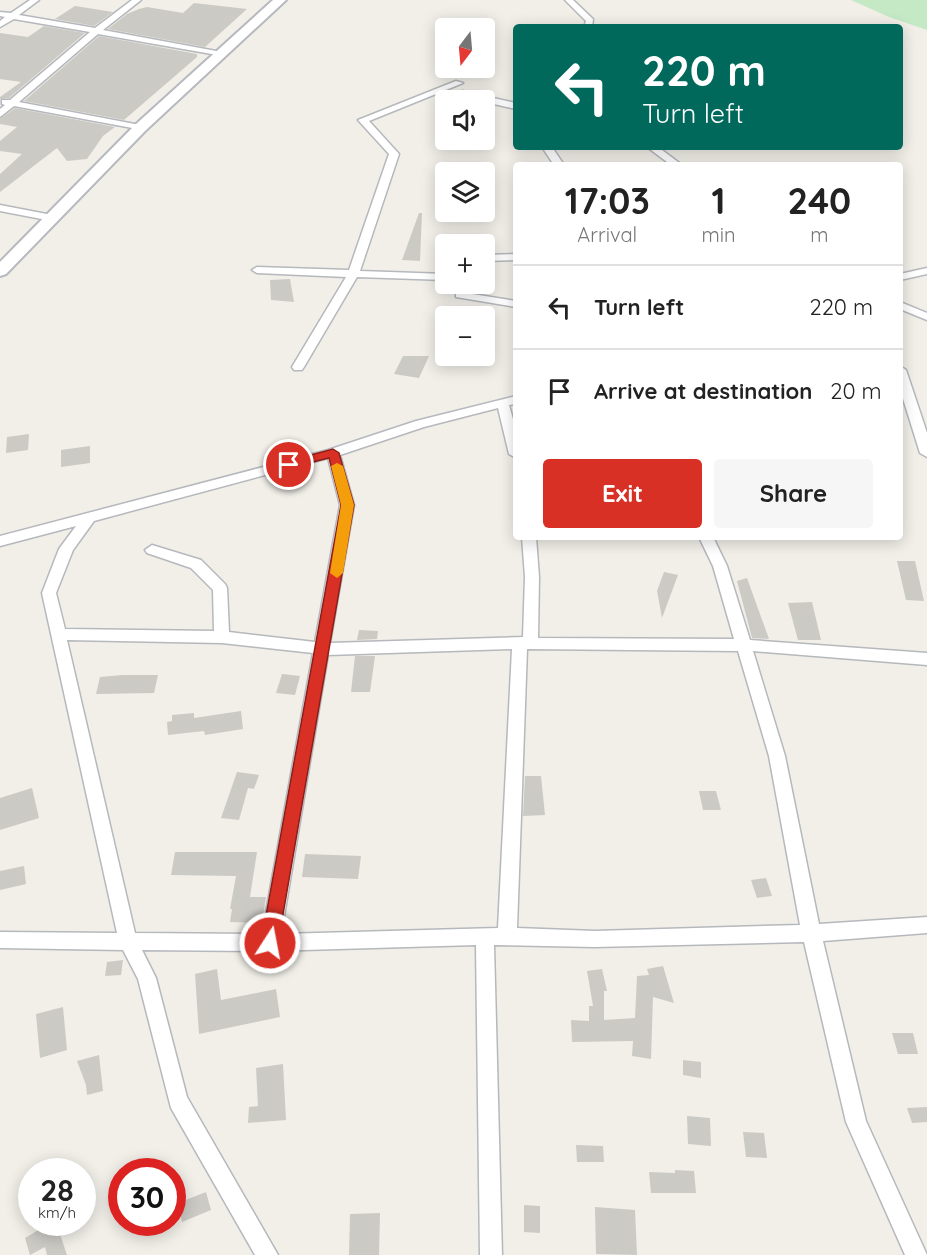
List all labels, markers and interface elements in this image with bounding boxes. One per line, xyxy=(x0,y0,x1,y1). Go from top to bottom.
north arrow xyxy=(435,18,495,78)
map controls xyxy=(435,18,495,366)
text: 220 m xyxy=(642,44,766,97)
icon: left xyxy=(543,48,621,126)
button: sound xyxy=(435,90,495,150)
text: Turn left xyxy=(642,96,744,130)
button: layers xyxy=(435,162,495,222)
text: 17:03 xyxy=(565,178,650,223)
text: 1 xyxy=(712,178,726,223)
text: 240 xyxy=(787,178,851,223)
text: Arrival xyxy=(577,222,637,247)
text: min xyxy=(702,222,736,247)
text: m xyxy=(810,222,828,247)
button: + xyxy=(435,234,495,294)
icon: left xyxy=(543,291,576,324)
text: Turn left xyxy=(594,293,684,321)
text: 220 m xyxy=(809,293,873,321)
button: − xyxy=(435,306,495,366)
icon: arrive xyxy=(543,375,576,408)
text: Arrive at destination xyxy=(594,377,812,405)
text: 20 m xyxy=(830,377,882,405)
pin xyxy=(263,439,314,490)
icon: arrive xyxy=(272,448,305,481)
button: Exit xyxy=(543,459,702,528)
button: Share xyxy=(714,459,873,528)
position arrow xyxy=(238,911,302,975)
speed limit sign: 30 xyxy=(108,1158,186,1236)
text: 28 xyxy=(40,1171,74,1209)
text: km/h xyxy=(38,1203,76,1222)

